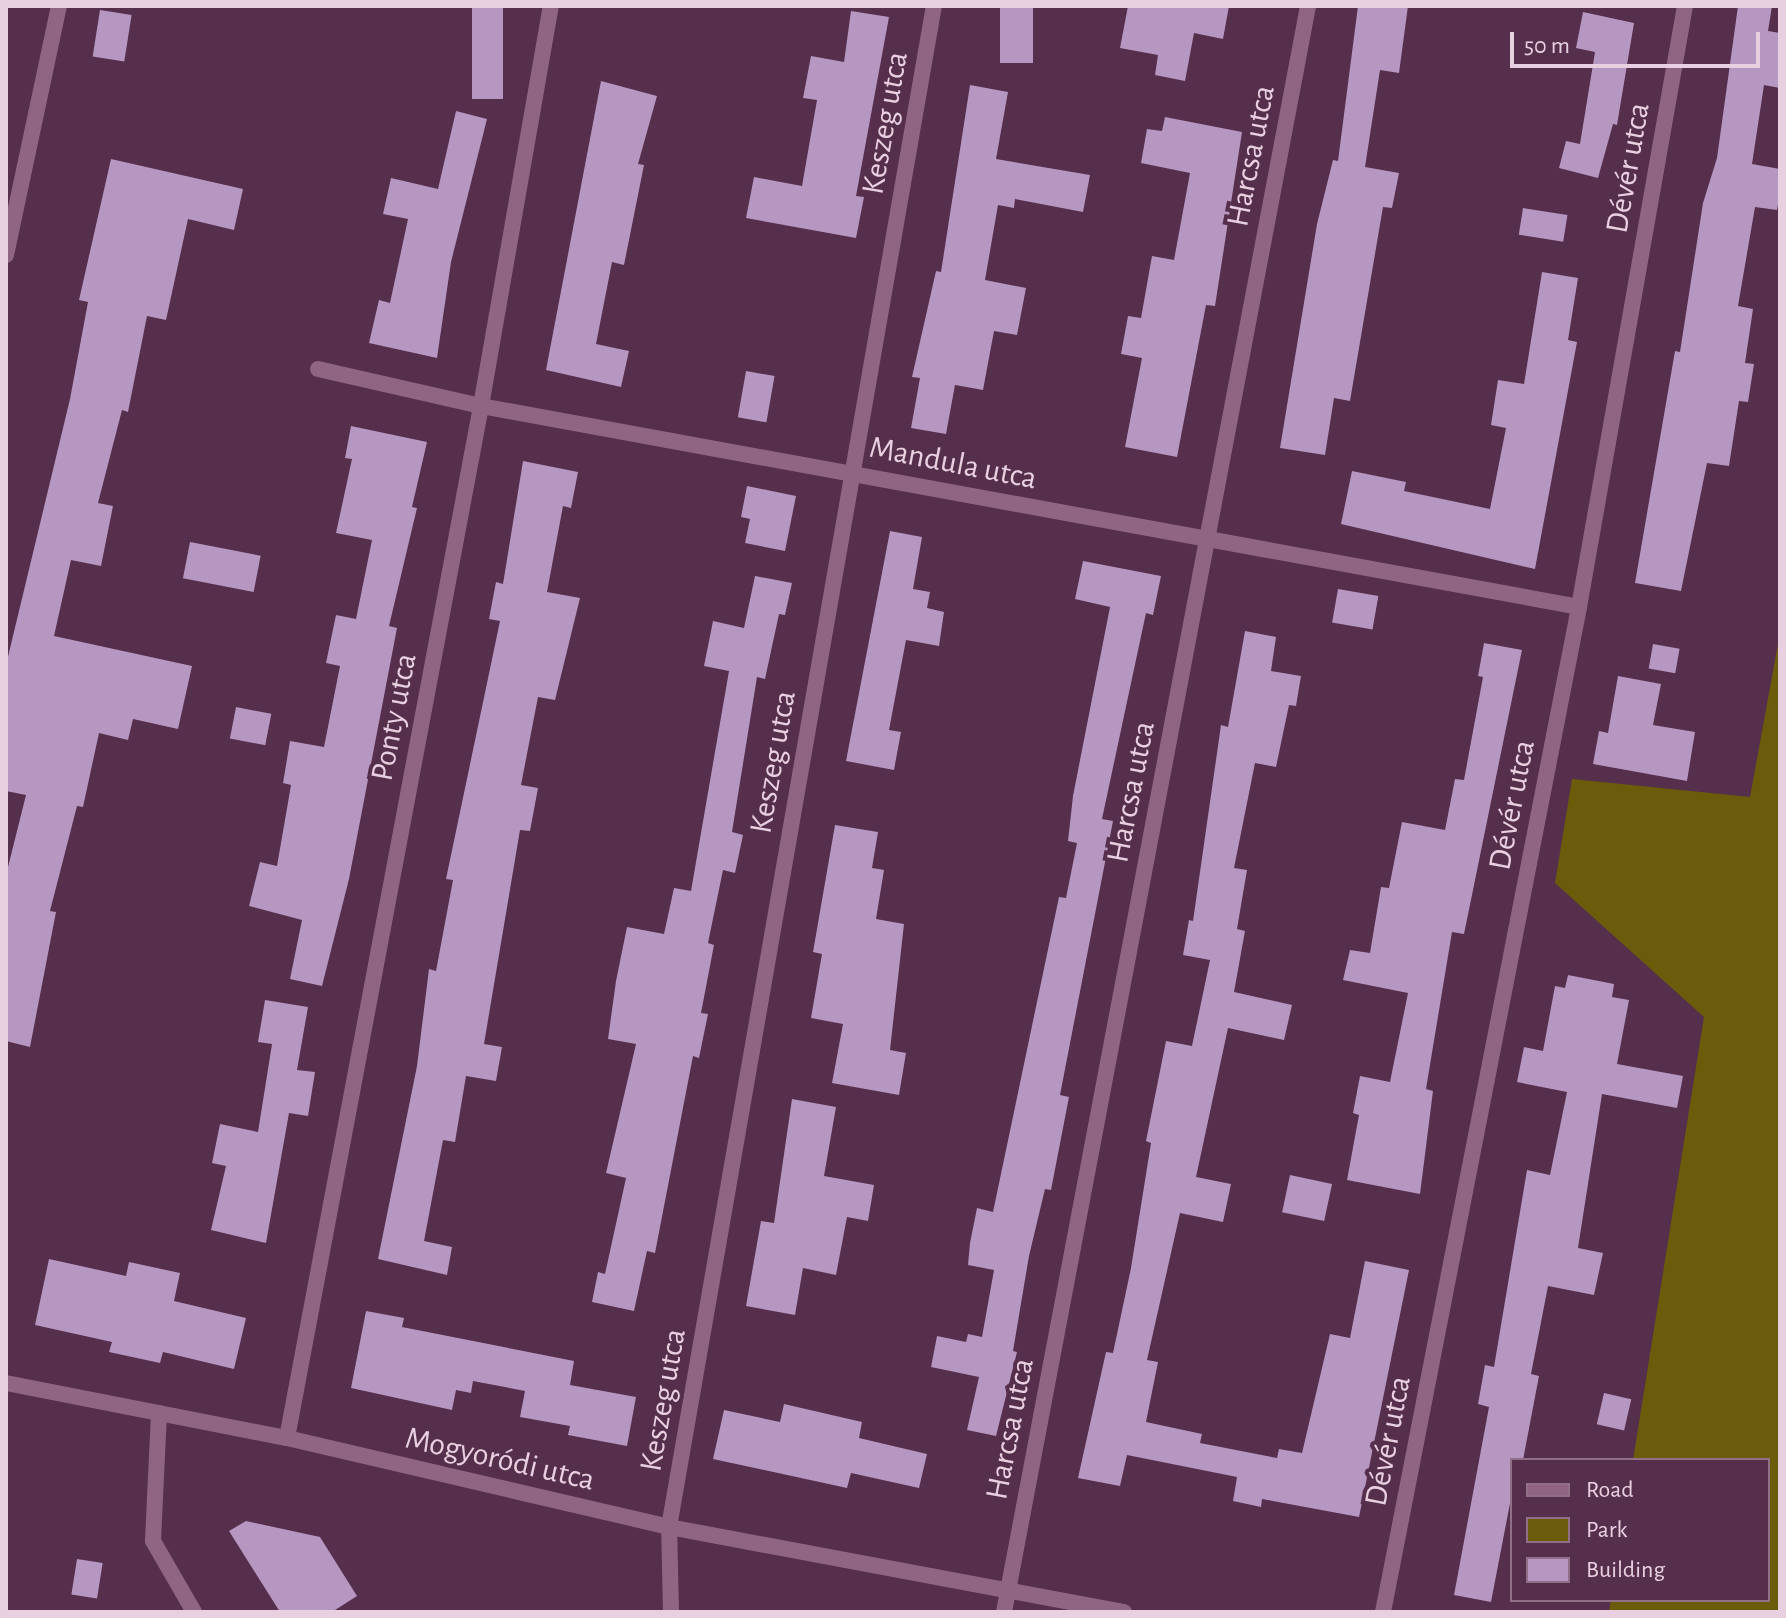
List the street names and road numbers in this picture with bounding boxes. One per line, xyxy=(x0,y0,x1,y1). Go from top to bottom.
street label: Keszeg utca xyxy=(854,49,916,197)
street label: Harcsa utca xyxy=(1219,82,1283,230)
street label: Dévér utca xyxy=(1598,100,1658,236)
street label: Mandula utca xyxy=(866,428,1040,498)
street label: Ponty utca xyxy=(363,650,425,784)
street label: Keszeg utca xyxy=(742,688,804,836)
street label: Harcsa utca xyxy=(1099,718,1163,866)
street label: Dévér utca xyxy=(1481,737,1543,873)
street label: Keszeg utca xyxy=(632,1326,694,1474)
street label: Harcsa utca xyxy=(978,1355,1042,1503)
street label: Dévér utca xyxy=(1357,1373,1419,1509)
street label: Mogyoródi utca xyxy=(402,1419,598,1499)

